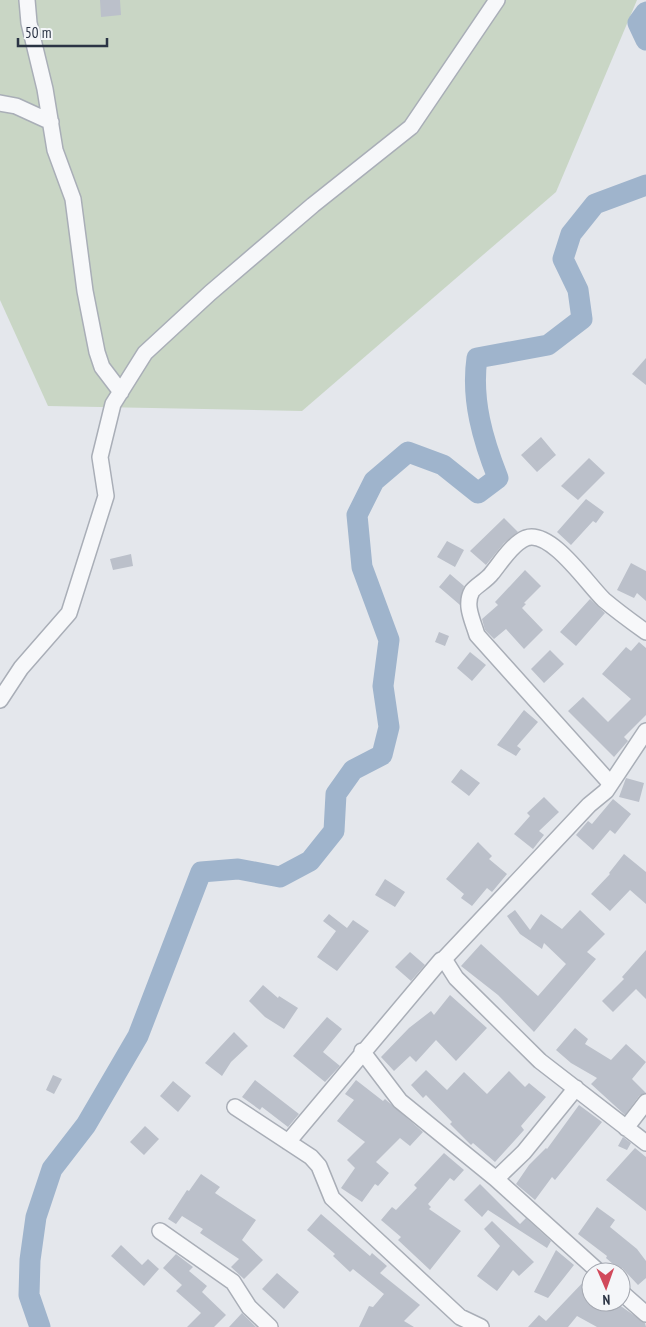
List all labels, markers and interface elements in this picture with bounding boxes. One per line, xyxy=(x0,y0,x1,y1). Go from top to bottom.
scale bar xyxy=(18,15,106,47)
text: 50 m xyxy=(25,23,51,42)
north arrow xyxy=(581,1262,631,1312)
text: N xyxy=(602,1291,611,1309)

